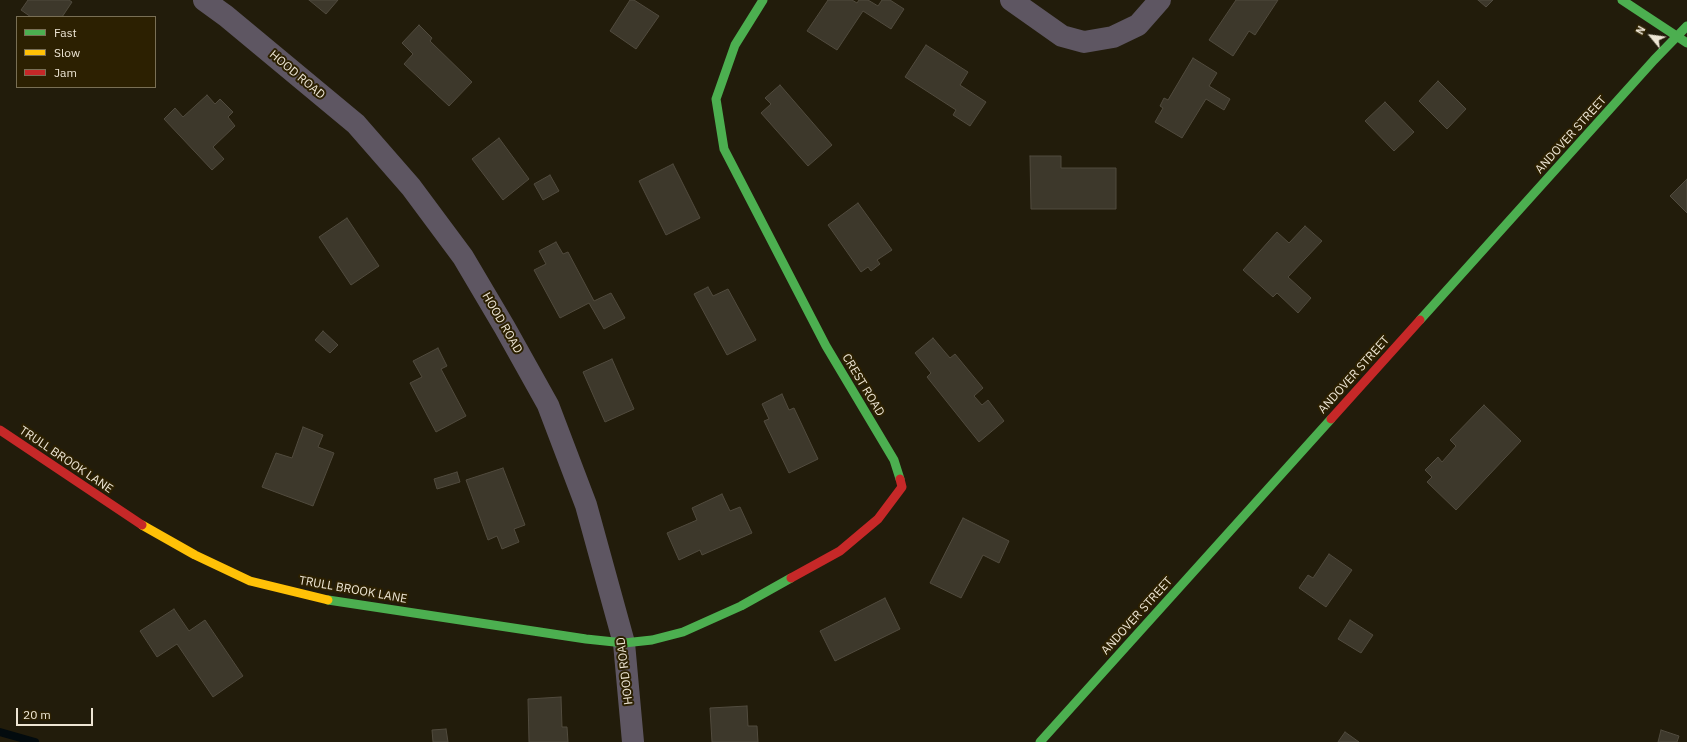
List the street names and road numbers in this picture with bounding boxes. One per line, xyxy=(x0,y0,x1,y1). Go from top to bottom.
street label: HOOD ROAD xyxy=(266,48,328,102)
street label: ANDOVER STREET xyxy=(1532,93,1610,177)
street label: HOOD ROAD xyxy=(479,290,525,356)
street label: ANDOVER STREET xyxy=(1315,333,1393,417)
street label: CREST ROAD xyxy=(839,351,887,419)
street label: TRULL BROOK LANE xyxy=(17,423,115,497)
street label: TRULL BROOK LANE xyxy=(298,573,408,607)
street label: ANDOVER STREET xyxy=(1098,574,1176,658)
street label: HOOD ROAD xyxy=(614,636,636,706)

